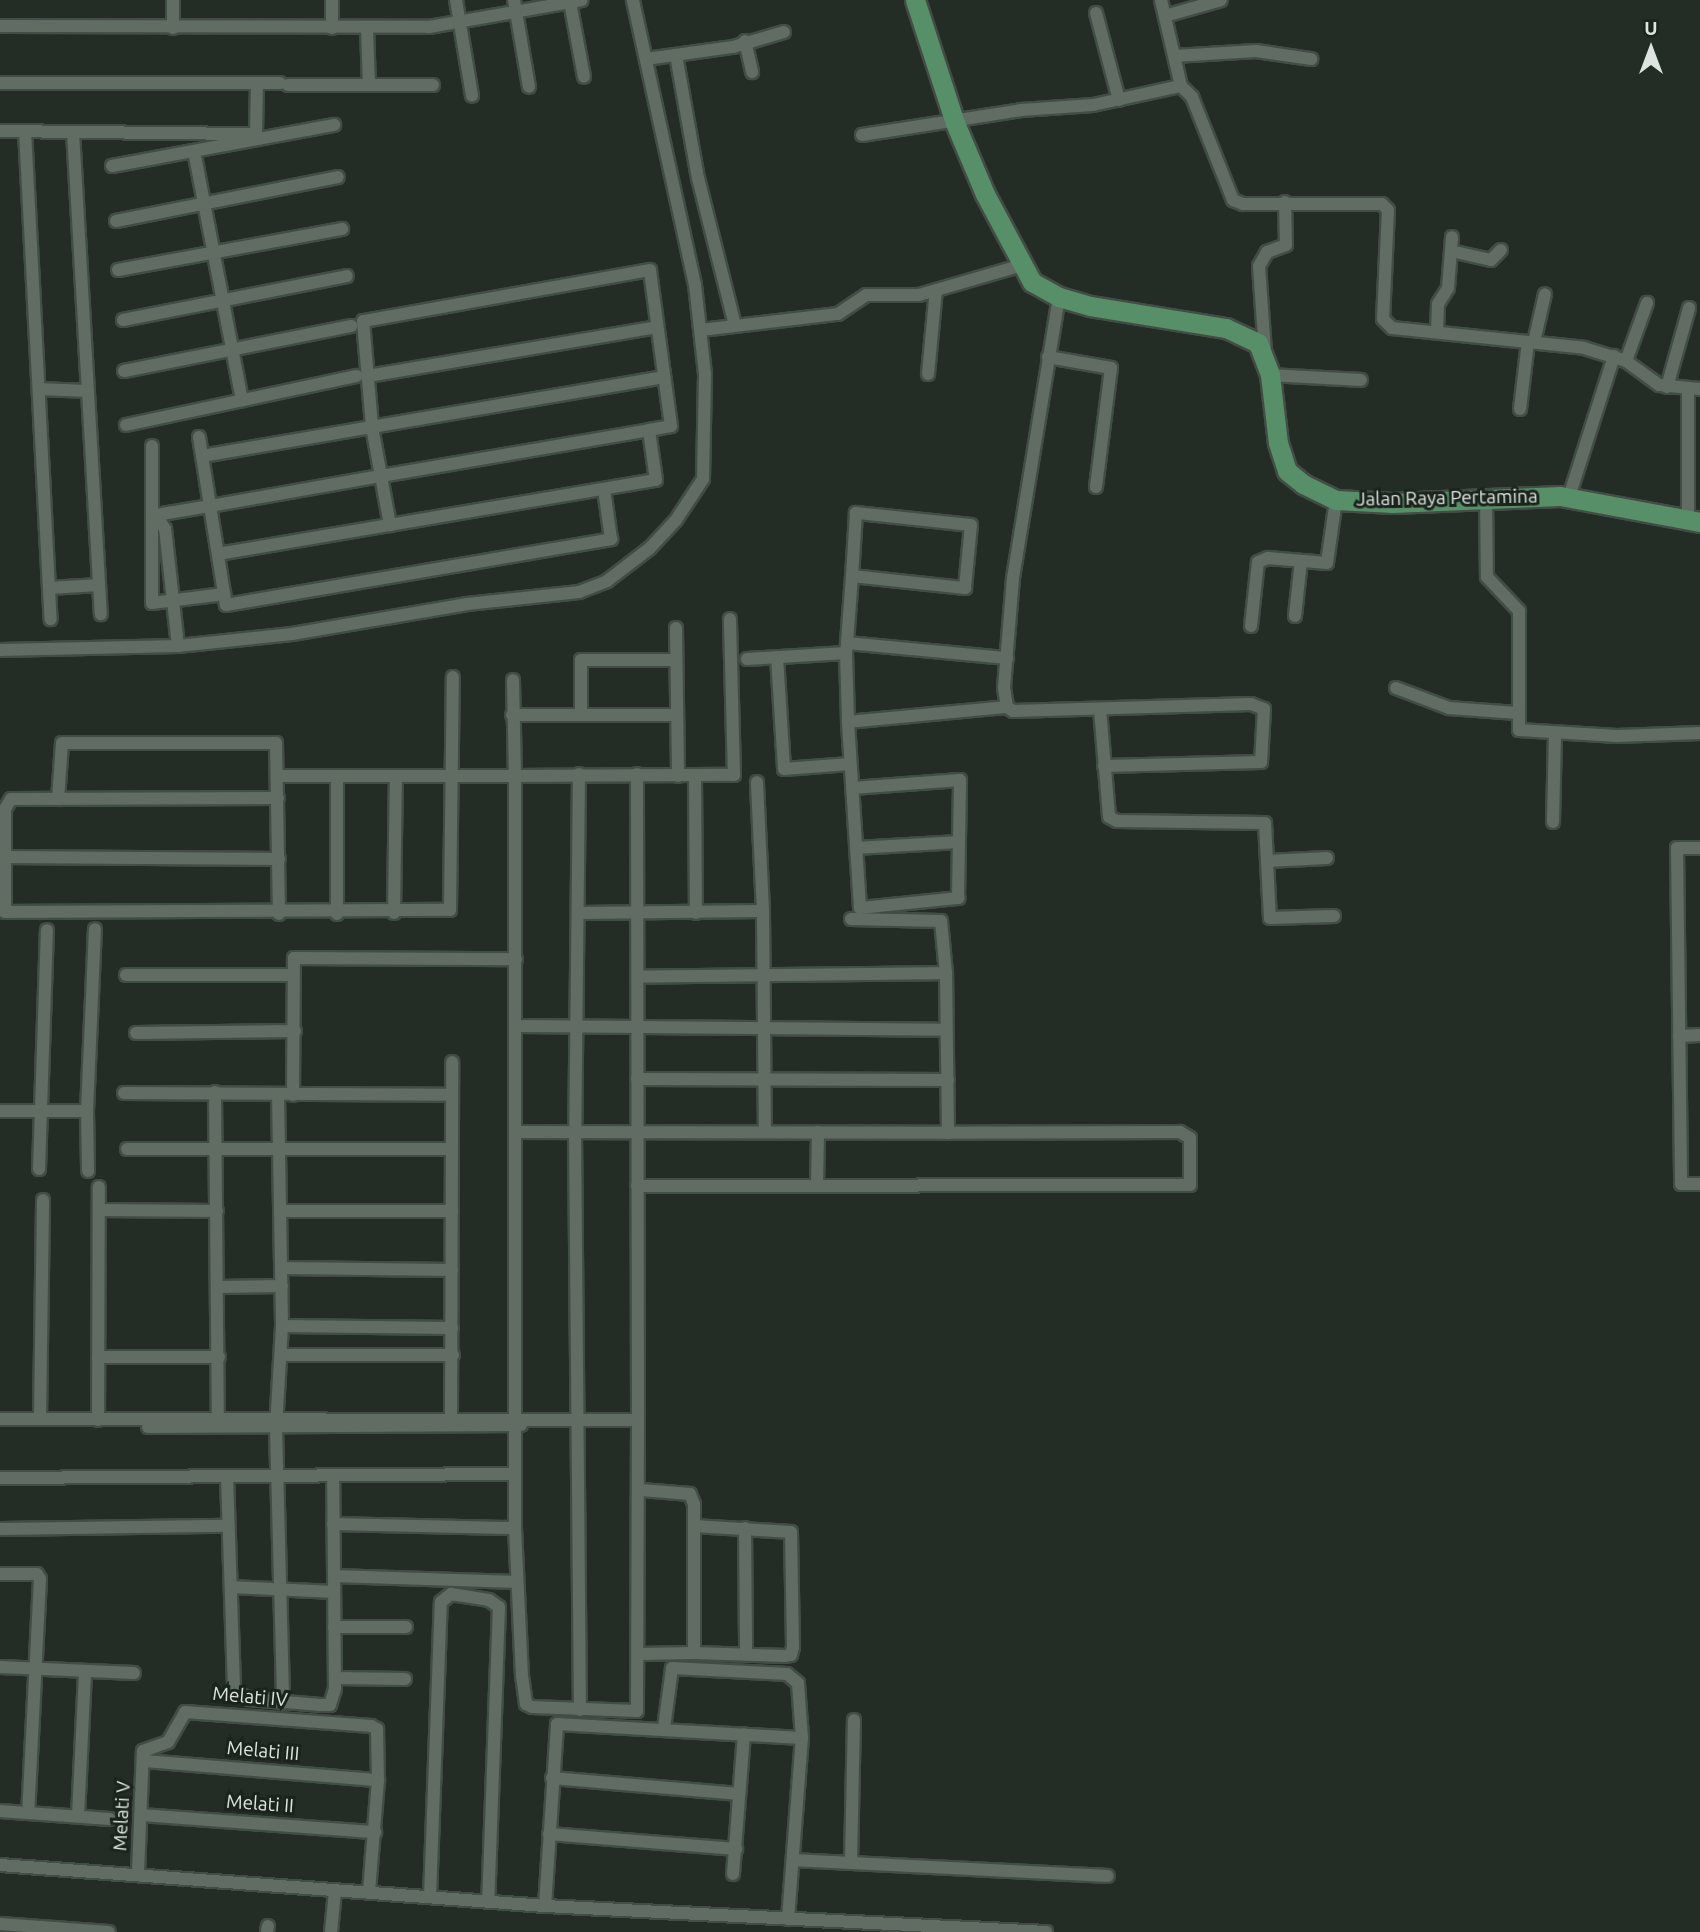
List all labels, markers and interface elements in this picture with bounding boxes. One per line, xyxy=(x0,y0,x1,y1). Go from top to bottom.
north arrow xyxy=(1616,14,1686,84)
text: U xyxy=(1644,17,1658,39)
street label: Jalan Raya Pertamina xyxy=(1356,485,1538,511)
street label: Melati IV xyxy=(212,1682,288,1712)
street label: Melati III xyxy=(226,1736,300,1766)
street label: Melati V xyxy=(109,1780,135,1852)
street label: Melati II xyxy=(225,1790,295,1818)

